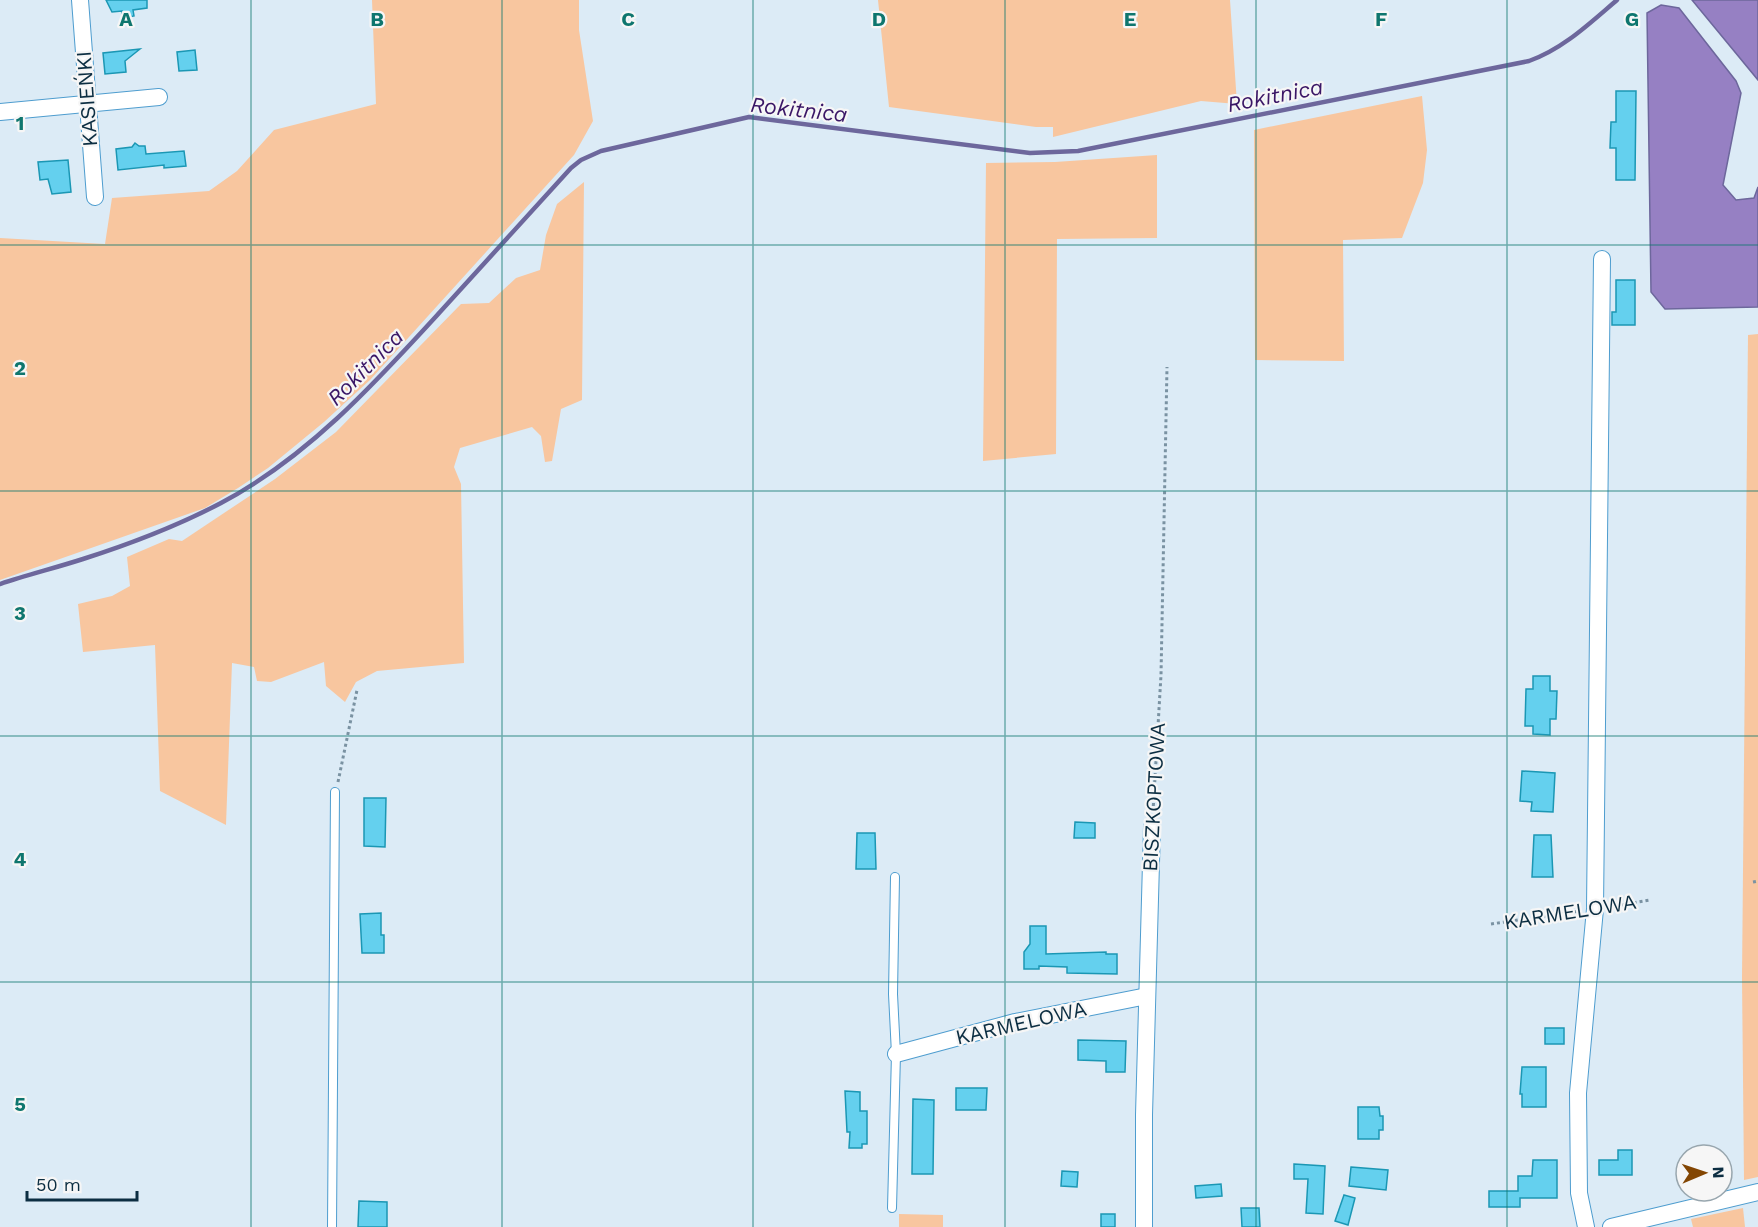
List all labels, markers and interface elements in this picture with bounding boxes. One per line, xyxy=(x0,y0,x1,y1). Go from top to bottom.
text: A xyxy=(119,7,133,31)
text: B xyxy=(370,7,384,31)
text: C xyxy=(621,7,635,31)
text: D xyxy=(872,7,886,31)
text: E xyxy=(1124,7,1136,31)
text: F xyxy=(1375,7,1387,31)
text: G xyxy=(1625,7,1639,31)
street label: KASIEŃKI xyxy=(71,50,102,148)
water label: Rokitnica xyxy=(1225,74,1325,117)
water label: Rokitnica xyxy=(749,92,849,127)
text: 1 xyxy=(16,111,24,135)
water label: Rokitnica xyxy=(322,324,409,411)
text: 2 xyxy=(14,356,26,380)
text: 3 xyxy=(14,601,26,625)
street label: BISZKOPTOWA xyxy=(1137,722,1170,872)
text: 4 xyxy=(14,847,27,871)
street label: KARMELOWA xyxy=(1502,889,1638,934)
street label: KARMELOWA xyxy=(953,995,1089,1050)
text: 5 xyxy=(14,1092,26,1116)
north arrow xyxy=(1674,1143,1734,1203)
scale bar xyxy=(27,1164,136,1202)
text: N xyxy=(1709,1166,1728,1179)
text: 50 m xyxy=(36,1174,81,1195)

